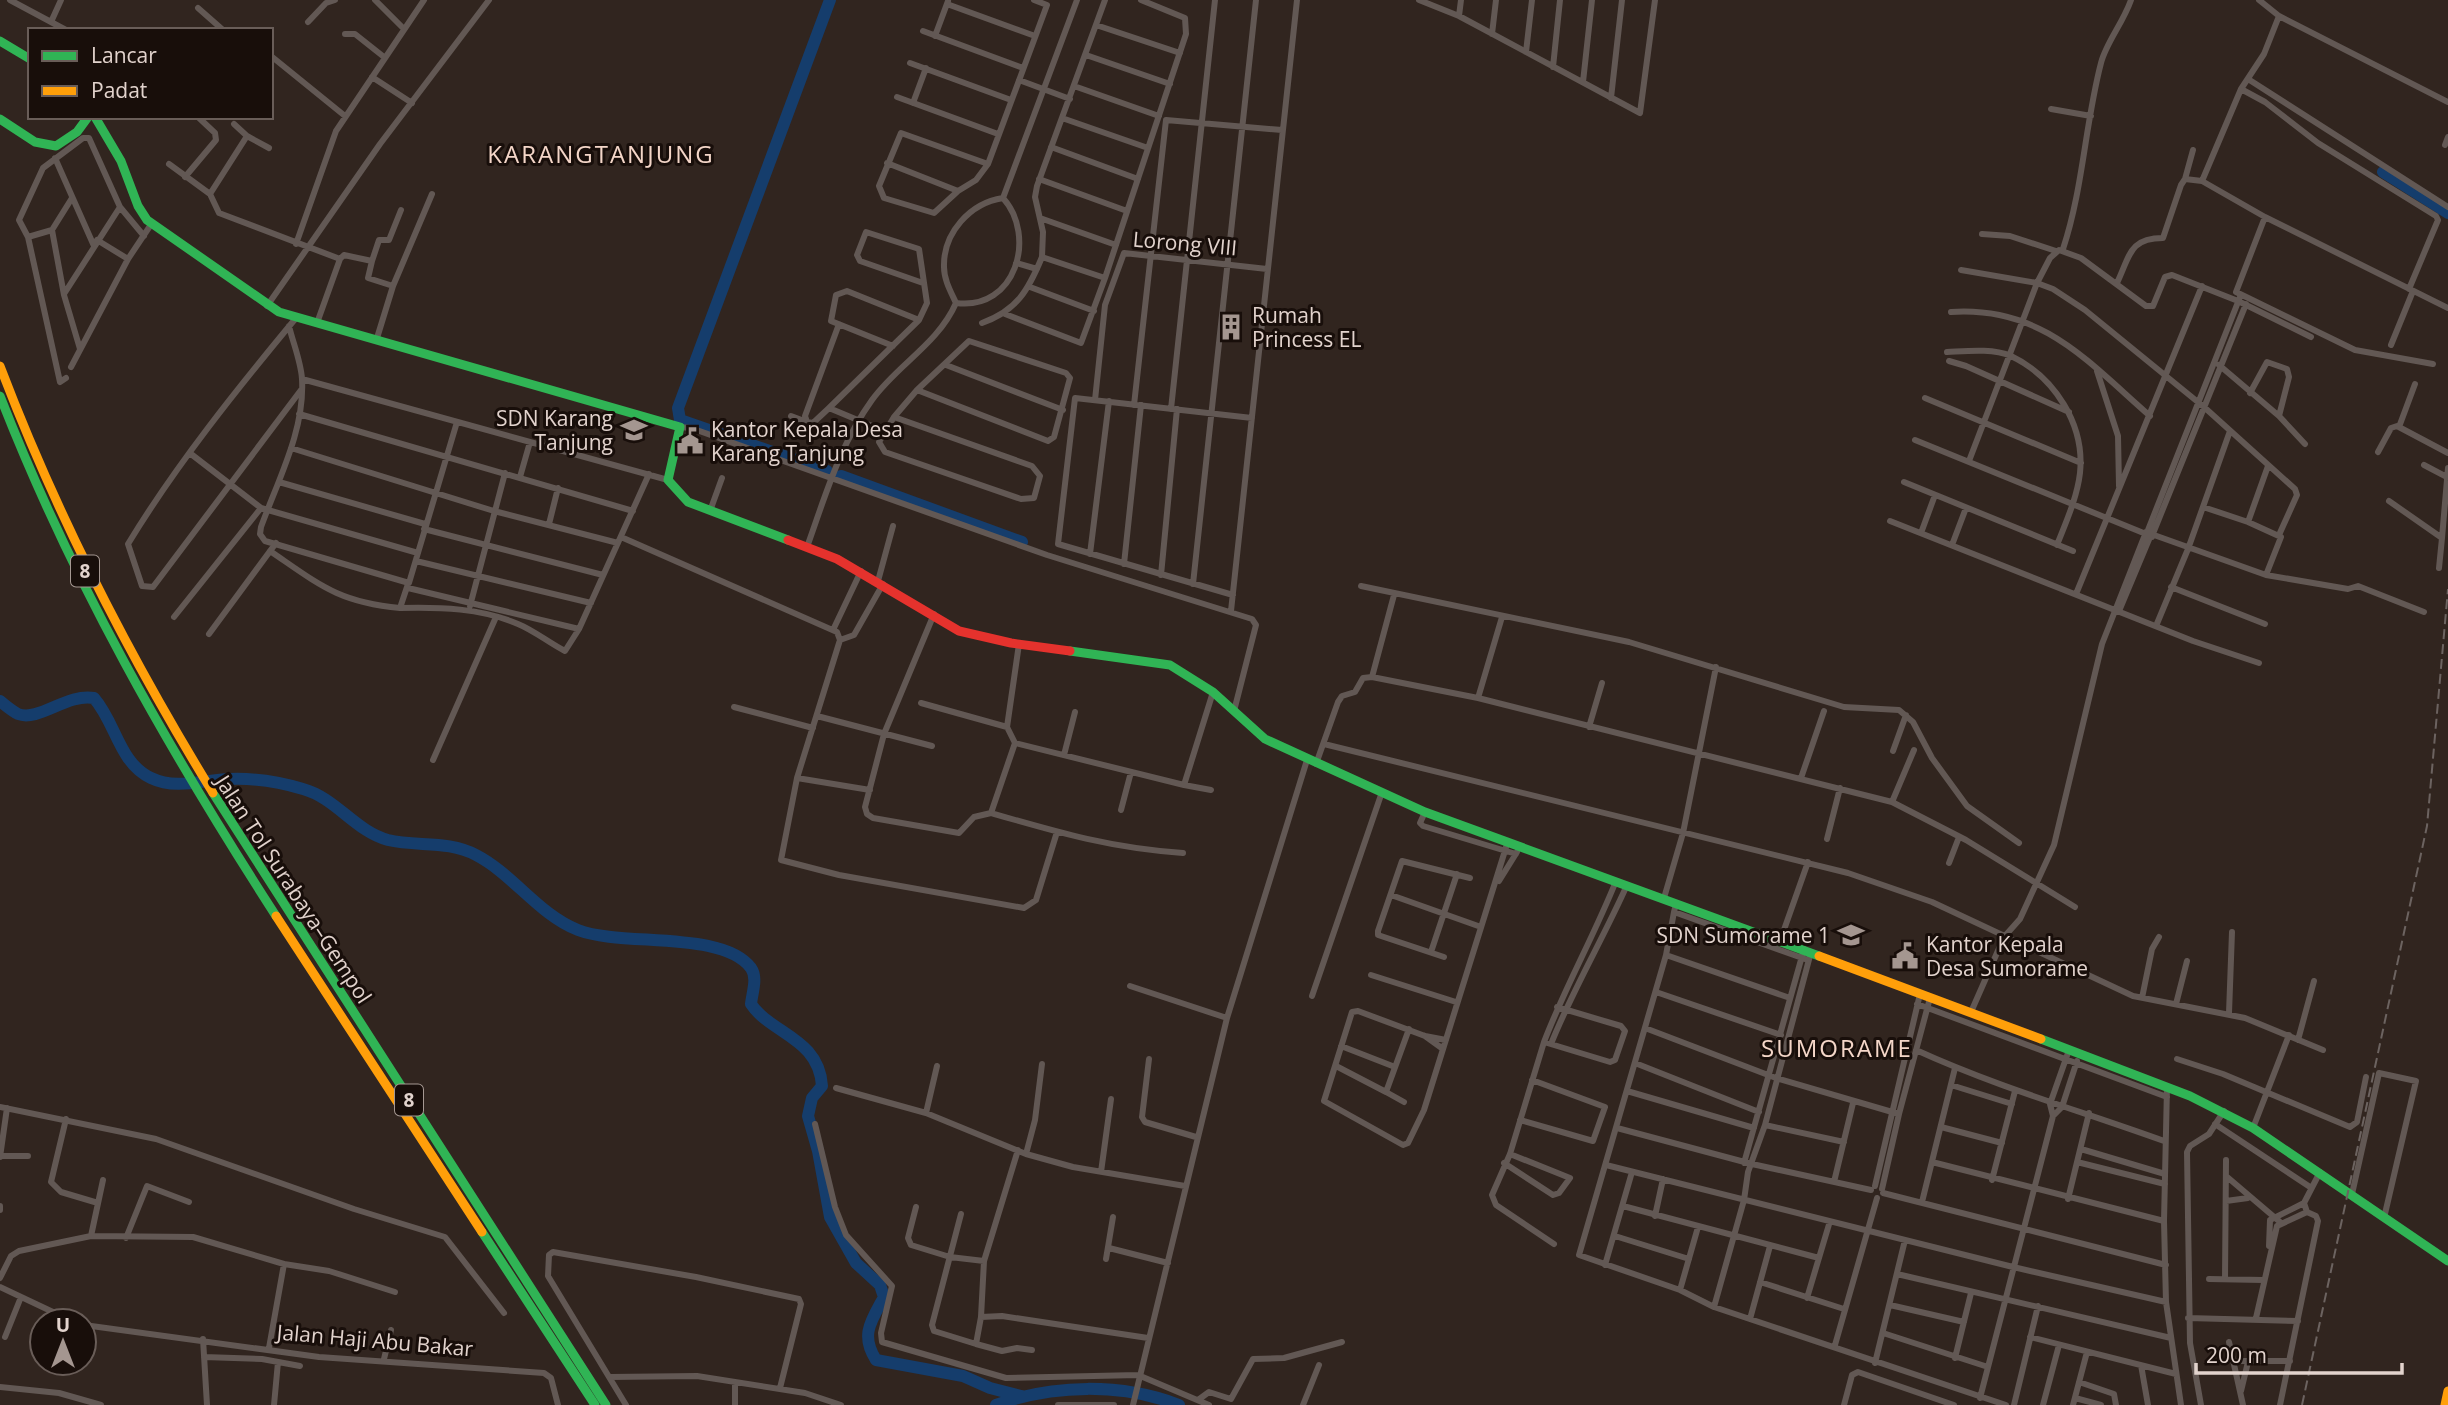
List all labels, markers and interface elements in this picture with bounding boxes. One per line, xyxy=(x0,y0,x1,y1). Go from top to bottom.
legend xyxy=(28,28,273,119)
text: Lancar xyxy=(91,41,157,69)
text: Padat xyxy=(91,76,147,104)
district label: KARANGTANJUNG xyxy=(487,137,715,170)
street label: Lorong VIII xyxy=(1132,224,1238,262)
place label: Rumah Princess EL xyxy=(1252,301,1361,353)
building icon: Rumah Princess EL xyxy=(1216,312,1246,342)
place label: SDN Karang Tanjung xyxy=(496,404,613,456)
school or university icon: SDN Karang Tanjung xyxy=(619,415,649,445)
place label: Kantor Kepala Desa Karang Tanjung xyxy=(711,415,903,467)
public building icon: Kantor Kepala Desa Karang Tanjung xyxy=(675,426,705,456)
road number: 8 xyxy=(71,556,99,586)
street label: Jalan Tol Surabaya–Gempol xyxy=(209,768,378,1008)
school or university icon: SDN Sumorame 1 xyxy=(1836,920,1866,950)
place label: SDN Sumorame 1 xyxy=(1657,921,1830,949)
place label: Kantor Kepala Desa Sumorame xyxy=(1926,930,2088,982)
public building icon: Kantor Kepala Desa Sumorame xyxy=(1890,941,1920,971)
district label: SUMORAME xyxy=(1761,1031,1913,1064)
road number: 8 xyxy=(395,1084,423,1116)
north arrow xyxy=(28,1307,98,1377)
text: U xyxy=(56,1312,70,1338)
street label: Jalan Haji Abu Bakar xyxy=(274,1317,475,1363)
scale bar xyxy=(2196,1332,2402,1376)
text: 200 m xyxy=(2206,1341,2267,1369)

